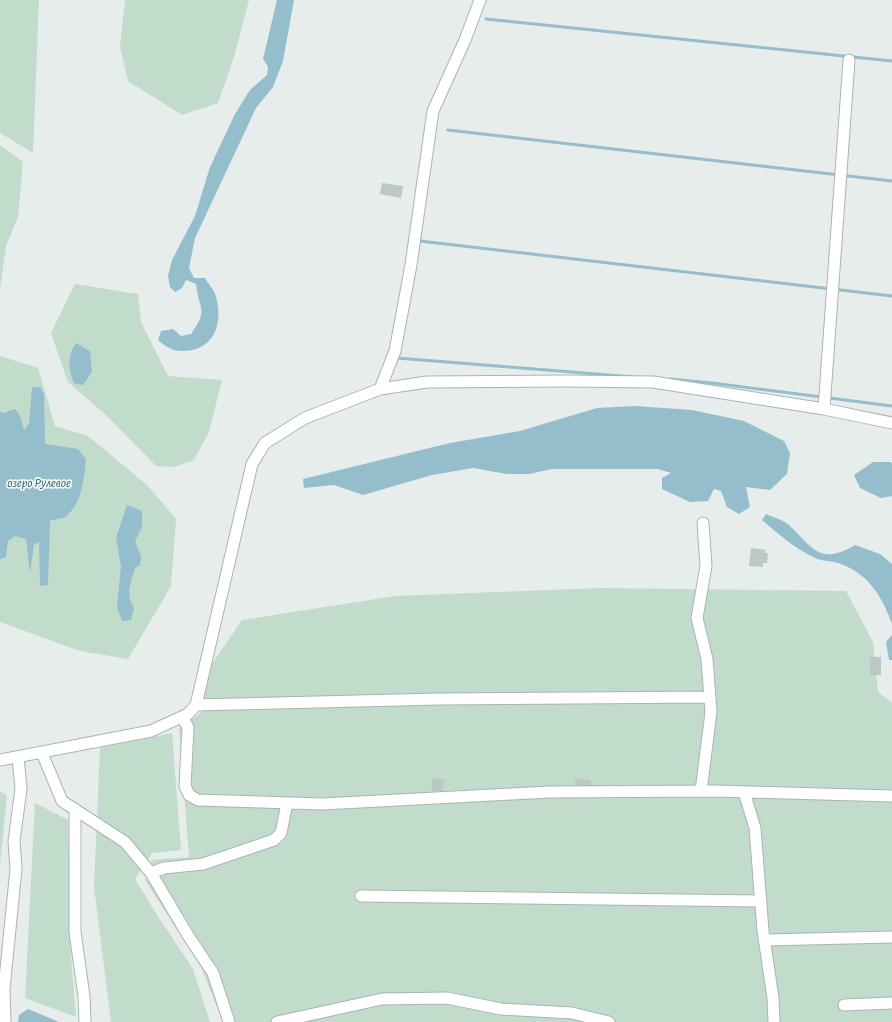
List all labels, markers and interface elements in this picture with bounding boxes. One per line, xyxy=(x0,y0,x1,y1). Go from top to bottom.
water label: озеро Рулевое xyxy=(7,475,71,491)

